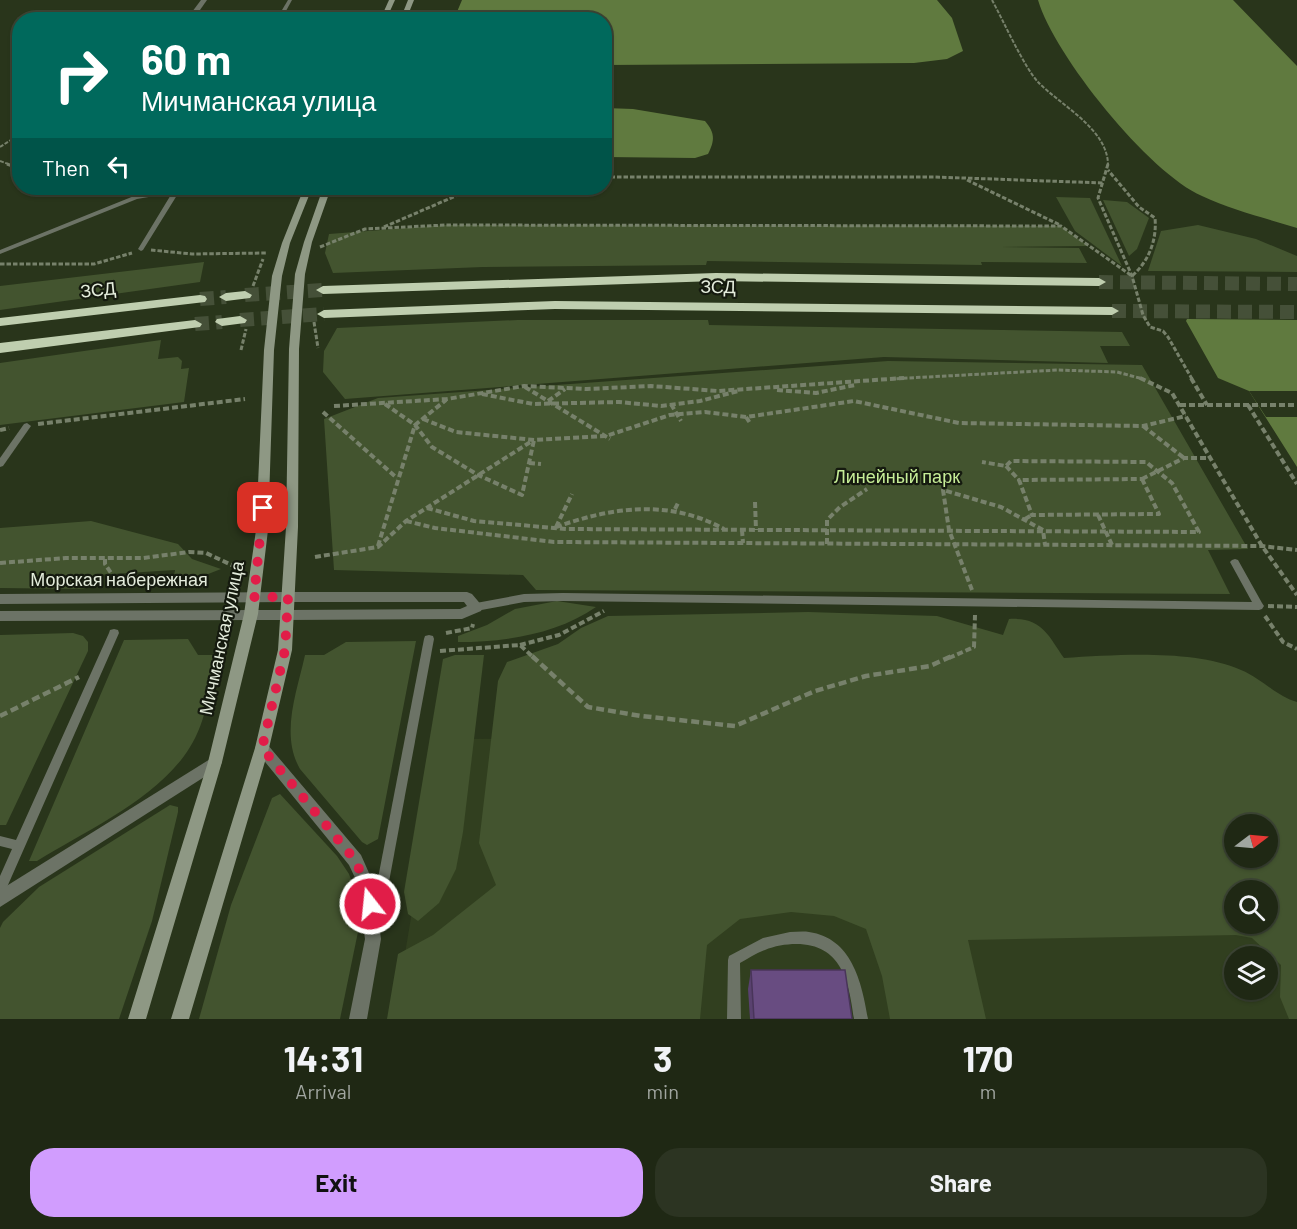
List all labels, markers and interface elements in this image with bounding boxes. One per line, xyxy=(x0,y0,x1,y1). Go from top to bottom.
text: 60 m xyxy=(141,33,231,83)
icon: right xyxy=(42,36,120,114)
text: Мичманская улица xyxy=(141,84,376,116)
icon: left xyxy=(102,150,135,183)
text: Then xyxy=(42,154,90,180)
street label: ЗСД xyxy=(700,275,736,297)
street label: ЗСД xyxy=(79,276,117,302)
park label: Линейный парк xyxy=(834,465,960,487)
pin xyxy=(237,482,288,533)
icon: arrive xyxy=(246,491,279,524)
street label: Мичманская улица xyxy=(194,558,248,717)
street label: Морская набережная xyxy=(30,568,208,590)
north arrow xyxy=(1224,814,1278,868)
map controls xyxy=(1224,814,1278,1000)
position arrow xyxy=(338,872,402,936)
button: search xyxy=(1224,880,1278,934)
button: layers xyxy=(1224,946,1278,1000)
text: 14:31 xyxy=(283,1036,363,1079)
text: 3 xyxy=(653,1036,673,1079)
text: 170 xyxy=(962,1036,1014,1079)
text: Arrival xyxy=(295,1079,351,1103)
text: min xyxy=(647,1079,679,1103)
text: m xyxy=(980,1079,996,1103)
button: Exit xyxy=(30,1148,643,1217)
button: Share xyxy=(655,1148,1267,1217)

